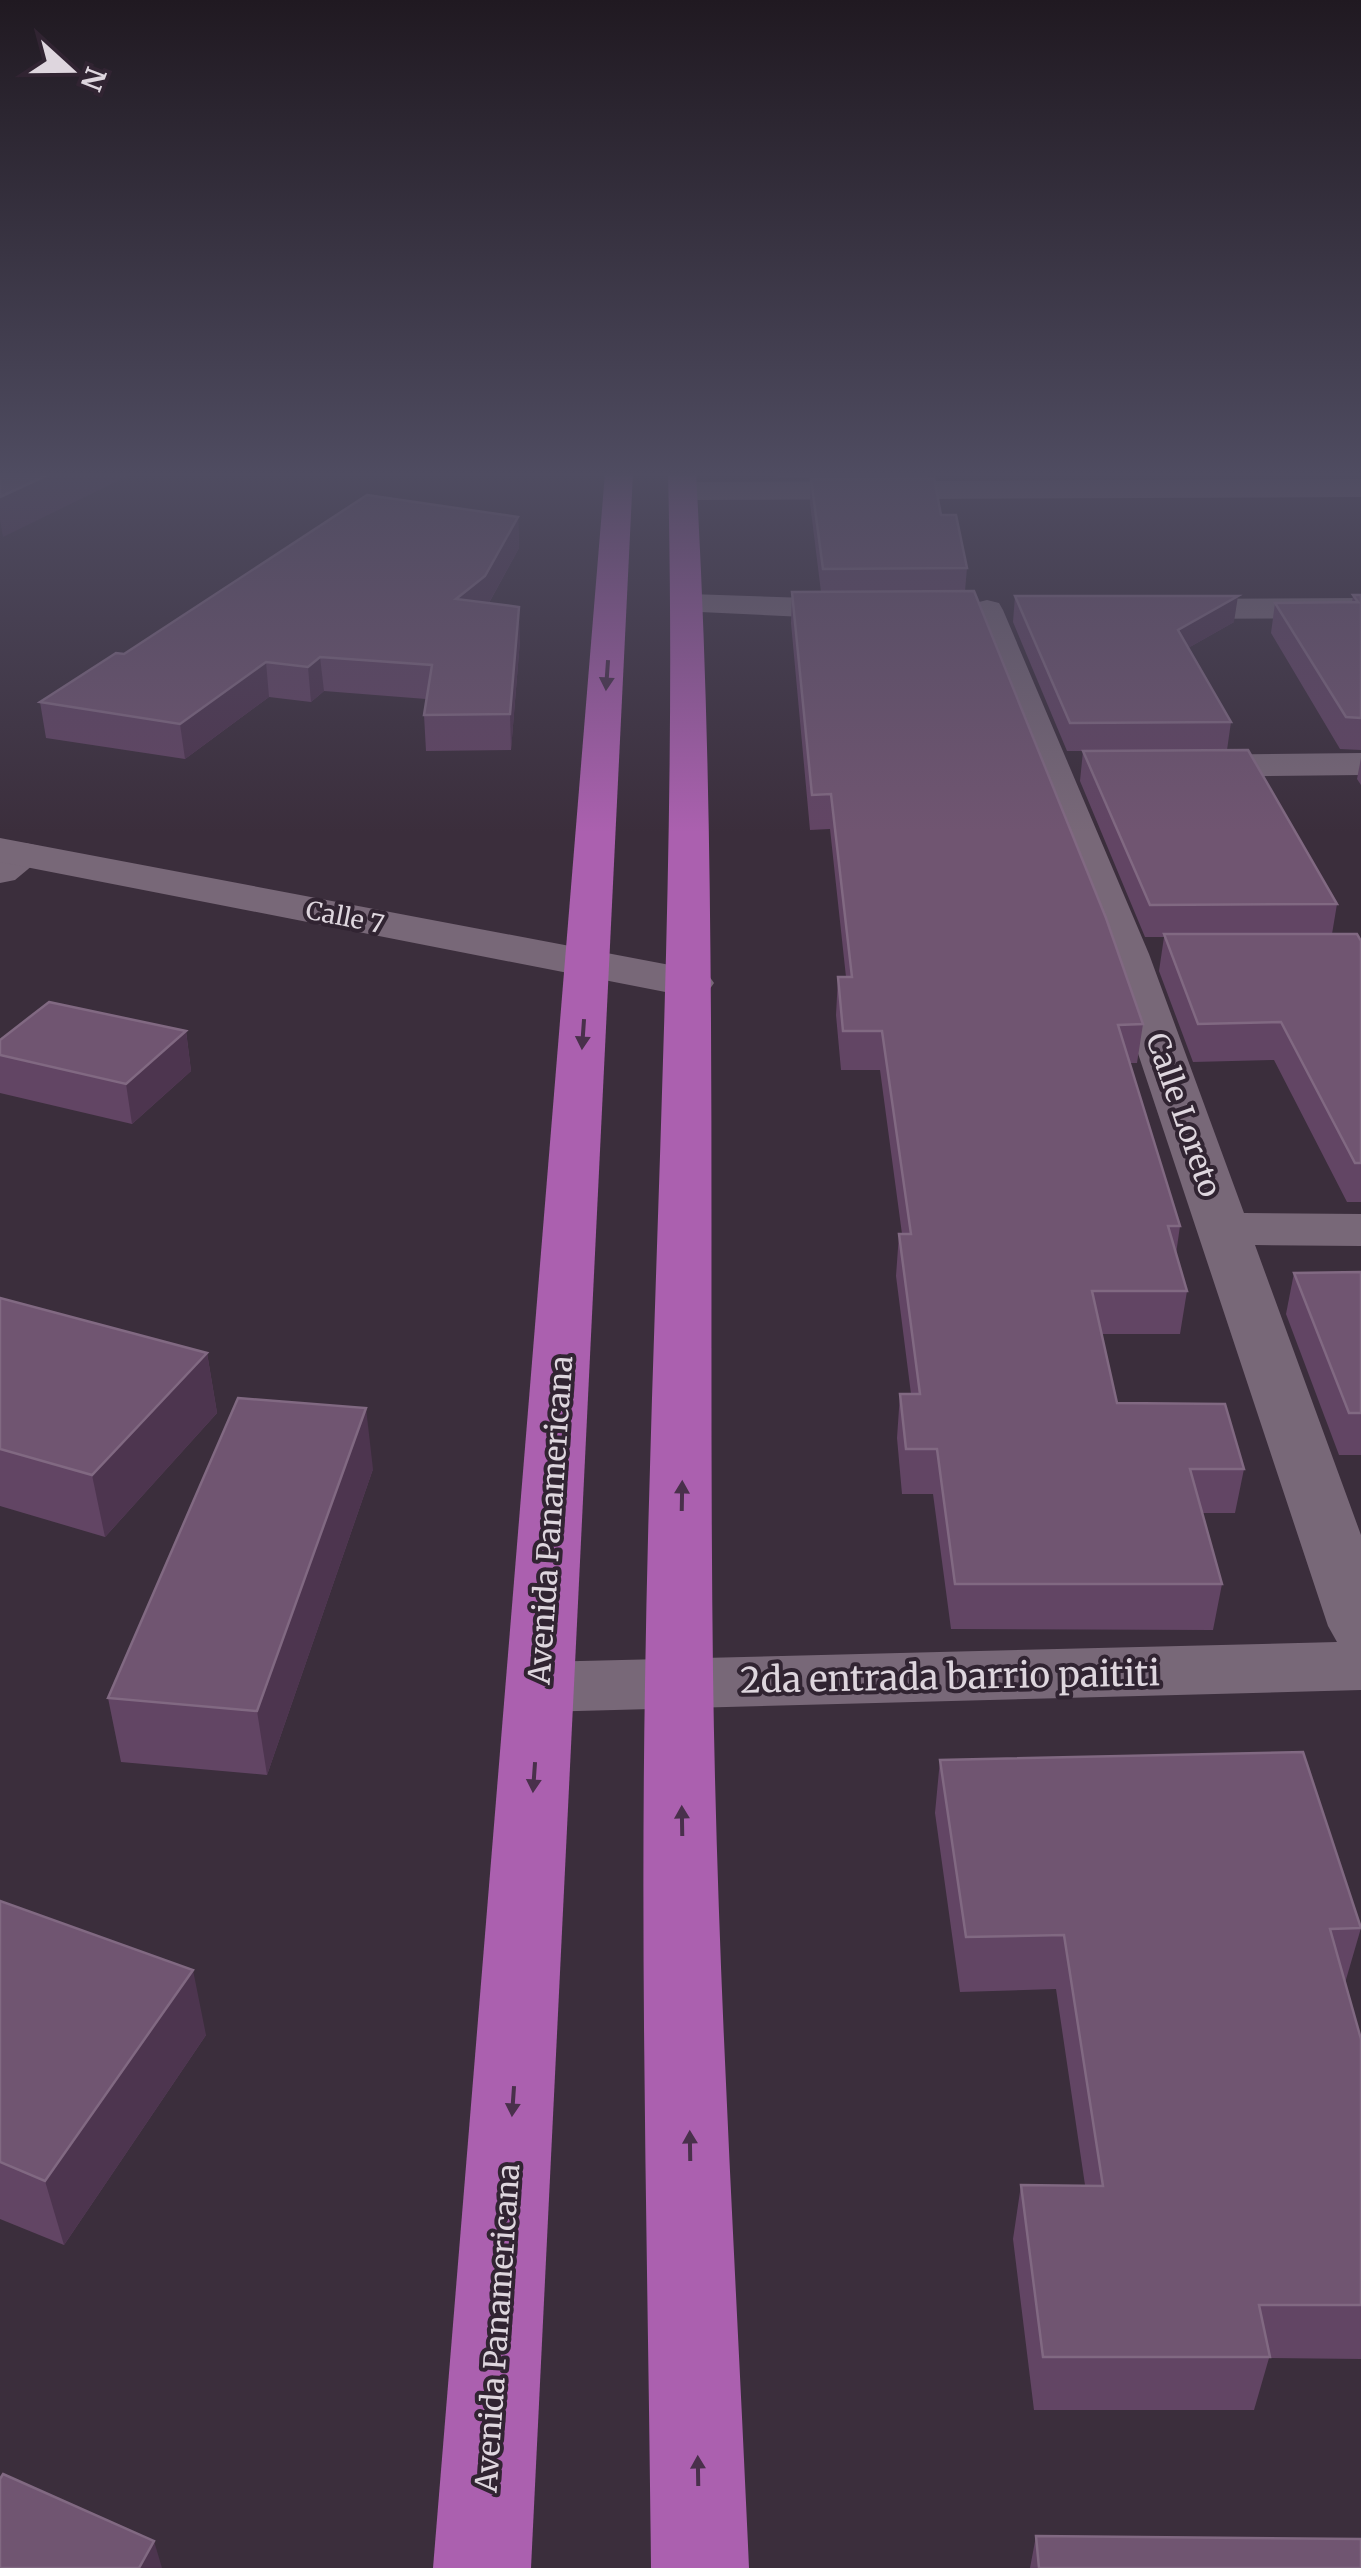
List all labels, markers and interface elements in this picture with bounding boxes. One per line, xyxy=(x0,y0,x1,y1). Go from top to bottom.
north arrow xyxy=(20,20,120,120)
text: N xyxy=(73,62,114,96)
one-way arrow xyxy=(599,659,615,691)
street label: Calle 7 xyxy=(303,894,387,940)
one-way arrow xyxy=(574,1018,590,1050)
street label: Calle Loreto xyxy=(1138,1028,1230,1202)
street label: Avenida Panamericana xyxy=(519,1354,580,1686)
one-way arrow xyxy=(675,1479,691,1511)
street label: 2da entrada barrio paititi xyxy=(740,1651,1160,1703)
one-way arrow xyxy=(526,1762,542,1794)
one-way arrow xyxy=(674,1804,690,1836)
one-way arrow xyxy=(505,2086,521,2118)
one-way arrow xyxy=(681,2129,697,2161)
street label: Avenida Panamericana xyxy=(466,2162,527,2494)
one-way arrow xyxy=(689,2454,705,2486)

